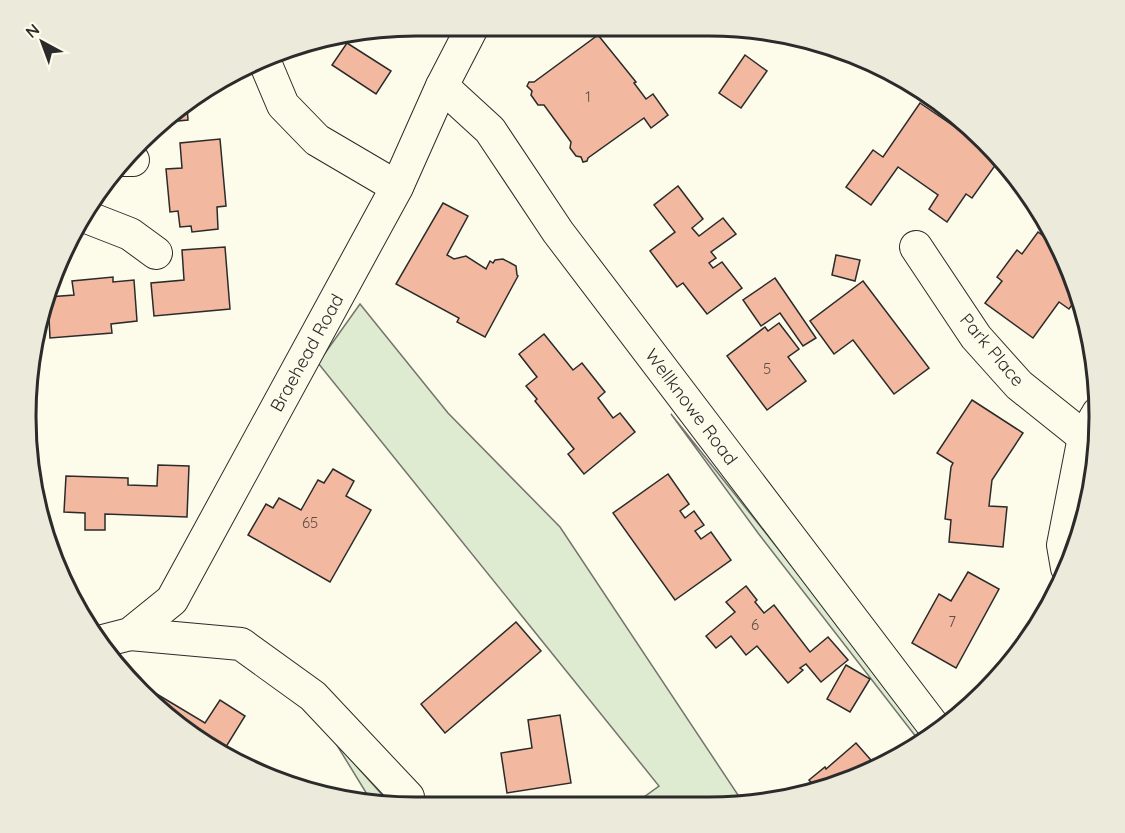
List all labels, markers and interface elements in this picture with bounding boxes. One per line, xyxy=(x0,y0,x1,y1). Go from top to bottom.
north arrow xyxy=(12,12,72,72)
text: N xyxy=(21,19,43,42)
house number: 1 xyxy=(585,87,591,106)
street label: Braehead Road xyxy=(265,290,348,416)
street label: Park Place xyxy=(955,308,1030,391)
street label: Wellknowe Road xyxy=(640,344,743,469)
house number: 5 xyxy=(763,359,771,378)
house number: 65 xyxy=(302,513,318,532)
house number: 7 xyxy=(948,612,956,631)
house number: 6 xyxy=(751,615,759,634)

